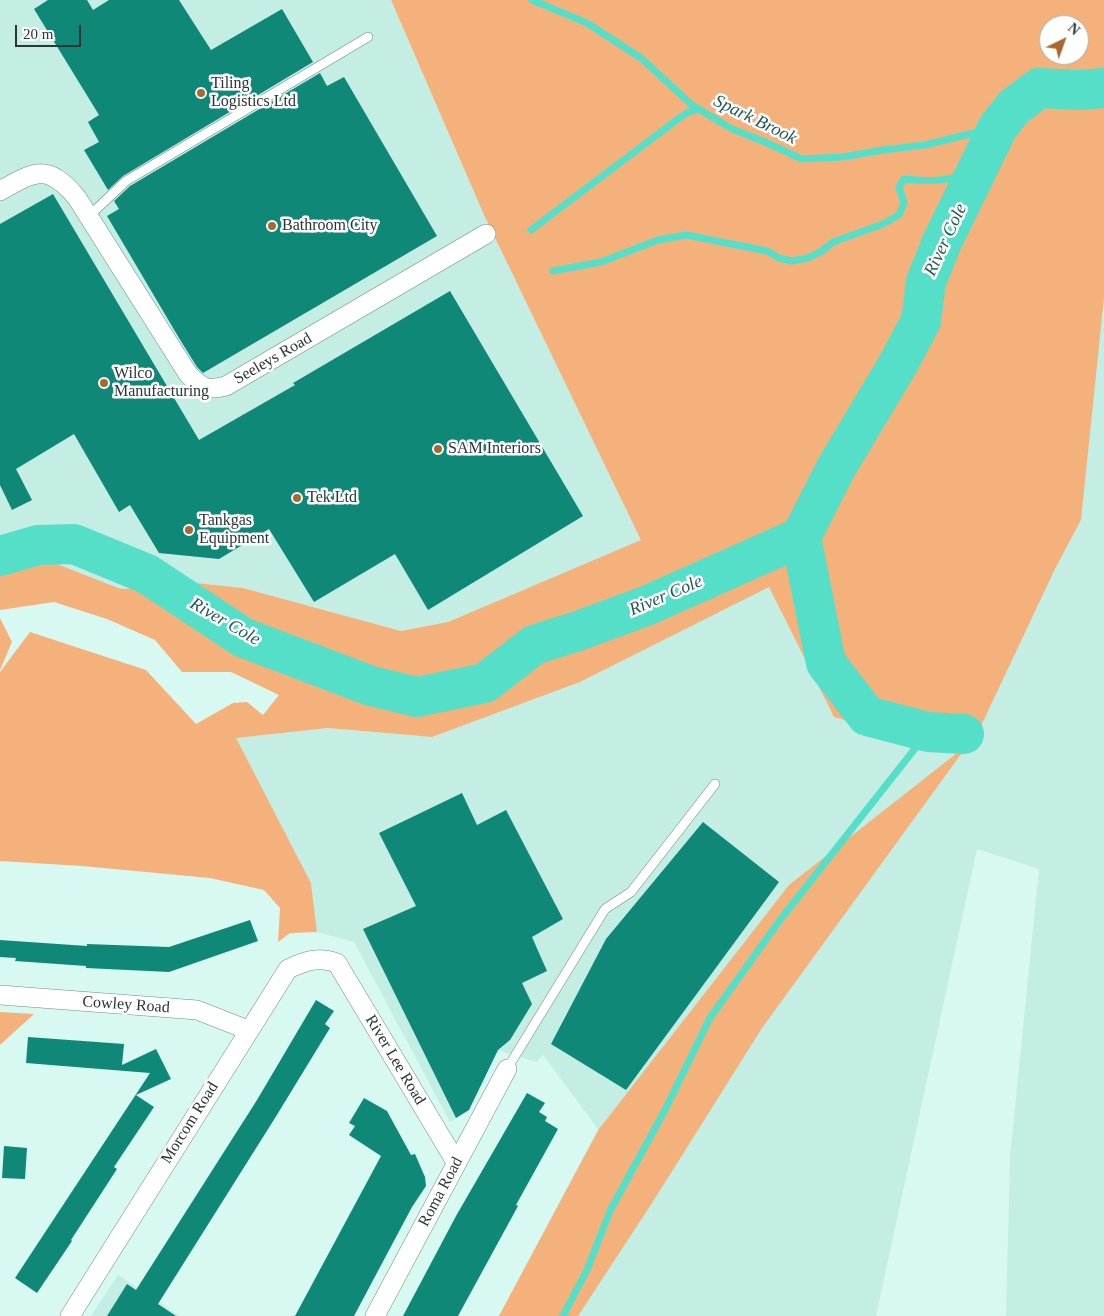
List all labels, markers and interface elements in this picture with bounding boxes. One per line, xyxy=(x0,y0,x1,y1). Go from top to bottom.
scale bar xyxy=(18,15,84,47)
north arrow xyxy=(1039,15,1089,65)
text: N xyxy=(1065,20,1082,38)
text: 20 m xyxy=(23,26,53,42)
place label: Tiling Logistics Ltd xyxy=(211,74,296,112)
marker: Tiling Logistics Ltd xyxy=(195,87,207,99)
water label: Spark Brook xyxy=(710,91,800,149)
water label: River Cole xyxy=(920,200,972,280)
place label: Bathroom City xyxy=(282,216,378,236)
marker: Bathroom City xyxy=(266,220,278,232)
street label: Seeleys Road xyxy=(231,329,315,389)
place label: Wilco Manufacturing xyxy=(114,364,209,402)
marker: Wilco Manufacturing xyxy=(98,377,110,389)
place label: SAM Interiors xyxy=(448,439,541,459)
marker: SAM Interiors xyxy=(432,443,444,455)
place label: Tek Ltd xyxy=(307,488,357,508)
marker: Tek Ltd xyxy=(291,492,303,504)
place label: Tankgas Equipment xyxy=(199,511,269,549)
marker: Tankgas Equipment xyxy=(183,524,195,536)
water label: River Cole xyxy=(626,571,706,621)
water label: River Cole xyxy=(186,593,264,651)
street label: Cowley Road xyxy=(82,992,170,1018)
street label: River Lee Road xyxy=(361,1012,429,1108)
street label: Morcom Road xyxy=(157,1079,223,1167)
street label: Roma Road xyxy=(415,1154,467,1230)

